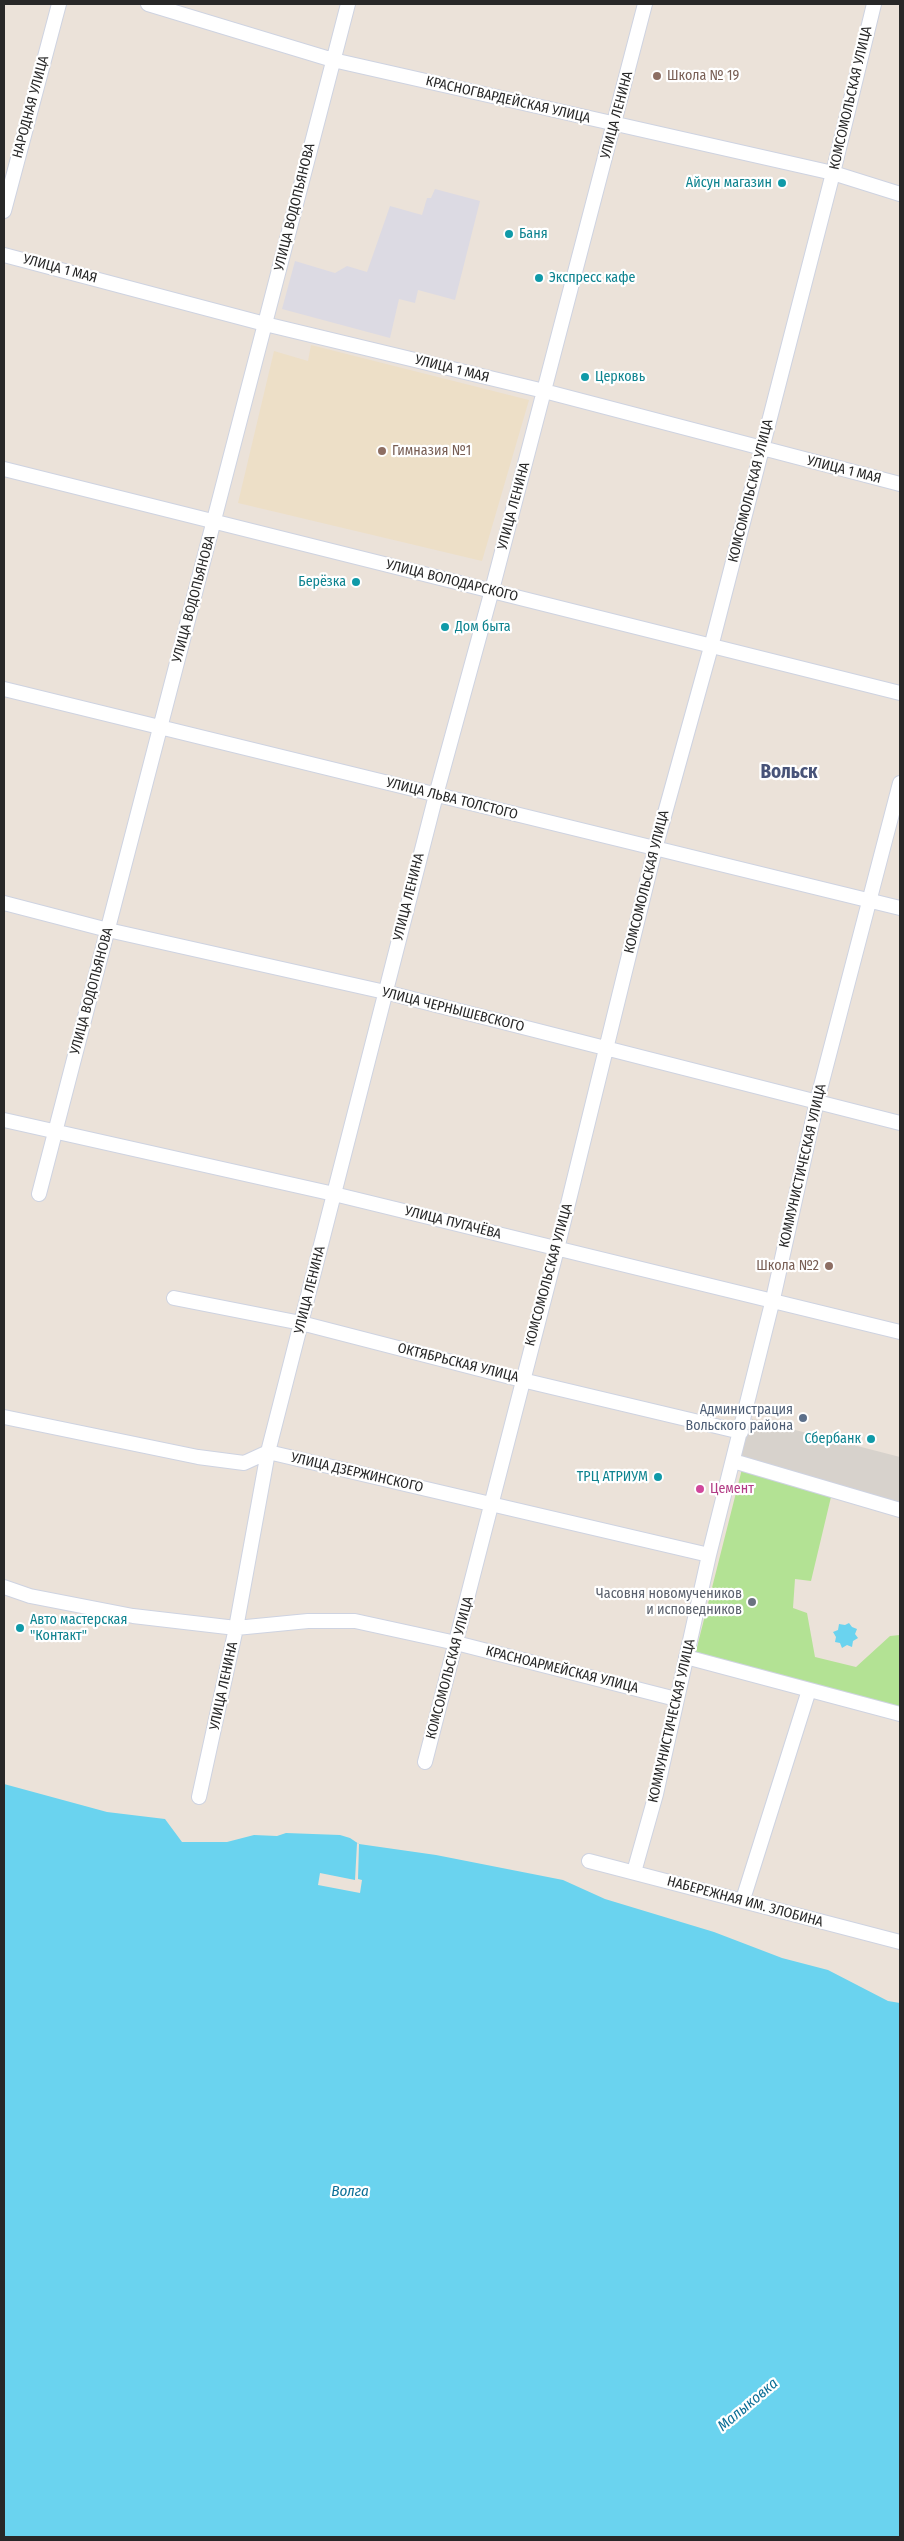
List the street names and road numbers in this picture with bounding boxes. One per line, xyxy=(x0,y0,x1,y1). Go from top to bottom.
street label: КОМСОМОЛЬСКАЯ УЛИЦА xyxy=(826,24,876,172)
street label: НАРОДНАЯ УЛИЦА xyxy=(9,54,53,160)
street label: УЛИЦА ЛЕНИНА xyxy=(597,69,637,161)
street label: КРАСНОГВАРДЕЙСКАЯ УЛИЦА xyxy=(424,73,592,127)
street label: УЛИЦА ВОДОПЬЯНОВА xyxy=(271,142,319,272)
street label: УЛИЦА 1 МАЯ xyxy=(21,251,99,287)
street label: УЛИЦА 1 МАЯ xyxy=(413,352,491,386)
street label: КОМСОМОЛЬСКАЯ УЛИЦА xyxy=(725,418,777,564)
street label: УЛИЦА 1 МАЯ xyxy=(805,453,883,487)
street label: УЛИЦА ЛЕНИНА xyxy=(494,460,534,552)
street label: УЛИЦА ВОДОПЬЯНОВА xyxy=(169,534,219,664)
street label: УЛИЦА ВОЛОДАРСКОГО xyxy=(384,556,520,606)
street label: УЛИЦА ЛЬВА ТОЛСТОГО xyxy=(384,775,520,823)
street label: КОМСОМОЛЬСКАЯ УЛИЦА xyxy=(621,809,673,955)
street label: УЛИЦА ЛЕНИНА xyxy=(390,851,428,943)
street label: УЛИЦА ВОДОПЬЯНОВА xyxy=(67,926,117,1056)
street label: УЛИЦА ЧЕРНЫШЕВСКОГО xyxy=(380,984,526,1036)
street label: КОММУНИСТИЧЕСКАЯ УЛИЦА xyxy=(776,1082,830,1250)
street label: КОМСОМОЛЬСКАЯ УЛИЦА xyxy=(522,1202,576,1348)
street label: УЛИЦА ПУГАЧЁВА xyxy=(403,1203,503,1243)
street label: УЛИЦА ЛЕНИНА xyxy=(291,1244,329,1336)
street label: ОКТЯБРЬСКАЯ УЛИЦА xyxy=(396,1340,520,1386)
street label: УЛИЦА ДЗЕРЖИНСКОГО xyxy=(289,1450,425,1496)
street label: КОМСОМОЛЬСКАЯ УЛИЦА xyxy=(423,1595,477,1741)
street label: КОММУНИСТИЧЕСКАЯ УЛИЦА xyxy=(645,1637,699,1805)
street label: УЛИЦА ЛЕНИНА xyxy=(206,1640,242,1732)
street label: КРАСНОАРМЕЙСКАЯ УЛИЦА xyxy=(484,1643,640,1697)
street label: НАБЕРЕЖНАЯ ИМ. ЗЛОБИНА xyxy=(665,1873,825,1931)

